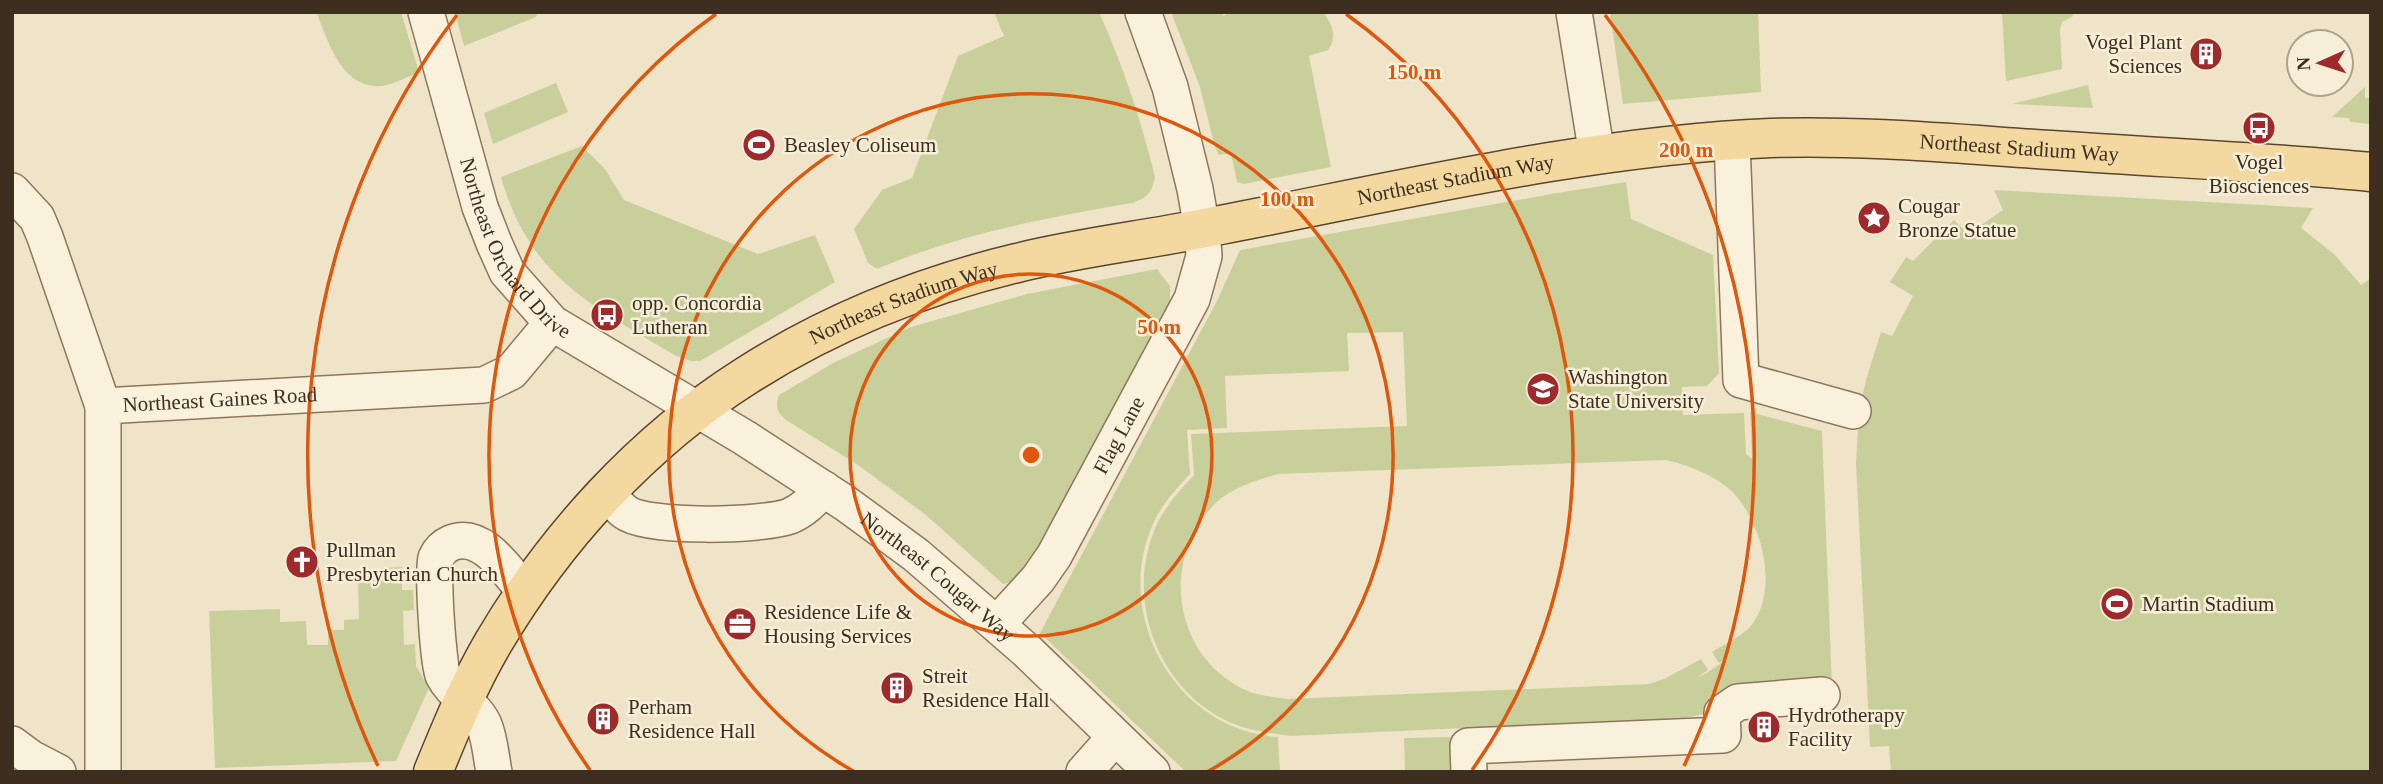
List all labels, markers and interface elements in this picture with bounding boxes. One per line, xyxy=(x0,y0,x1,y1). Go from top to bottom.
north arrow xyxy=(2285,28,2355,98)
place label: Vogel Plant Sciences xyxy=(2085,30,2182,78)
building icon: Vogel Plant Sciences xyxy=(2187,35,2225,73)
text: N xyxy=(2293,56,2314,71)
text: 150 m xyxy=(1387,60,1442,84)
bus stop icon: Vogel Biosciences xyxy=(2240,109,2278,147)
sports icon: Beasley Coliseum xyxy=(740,126,778,164)
street label: Northeast Stadium Way xyxy=(1919,129,2120,166)
place label: Beasley Coliseum xyxy=(784,133,936,157)
text: 200 m xyxy=(1659,138,1714,162)
street label: Northeast Stadium Way xyxy=(1355,149,1556,210)
place label: Vogel Biosciences xyxy=(2209,150,2309,198)
street label: Northeast Orchard Drive xyxy=(455,155,575,343)
text: 100 m xyxy=(1260,187,1315,211)
place label: Cougar Bronze Statue xyxy=(1898,194,2016,242)
place icon: Cougar Bronze Statue xyxy=(1855,199,1893,237)
street label: Northeast Stadium Way xyxy=(805,256,1001,350)
place label: opp. Concordia Lutheran xyxy=(632,291,762,339)
bus stop icon: opp. Concordia Lutheran xyxy=(588,296,626,334)
text: 50 m xyxy=(1137,315,1181,339)
place label: Washington State University xyxy=(1568,365,1704,413)
school or university icon: Washington State University xyxy=(1524,370,1562,408)
street label: Northeast Gaines Road xyxy=(122,382,318,417)
street label: Flag Lane xyxy=(1088,392,1149,478)
centre of rings xyxy=(1019,443,1043,467)
street label: Northeast Cougar Way xyxy=(856,507,1020,647)
place label: Pullman Presbyterian Church xyxy=(326,538,499,586)
church icon: Pullman Presbyterian Church xyxy=(283,543,321,581)
sports icon: Martin Stadium xyxy=(2098,585,2136,623)
place label: Martin Stadium xyxy=(2142,592,2274,616)
place label: Residence Life & Housing Services xyxy=(764,600,912,648)
office icon: Residence Life & Housing Services xyxy=(721,605,759,643)
place label: Streit Residence Hall xyxy=(922,664,1050,712)
building icon: Streit Residence Hall xyxy=(878,669,916,707)
place label: Perham Residence Hall xyxy=(628,695,756,743)
building icon: Perham Residence Hall xyxy=(584,700,622,738)
place label: Hydrotherapy Facility xyxy=(1788,703,1905,751)
building icon: Hydrotherapy Facility xyxy=(1745,708,1783,746)

